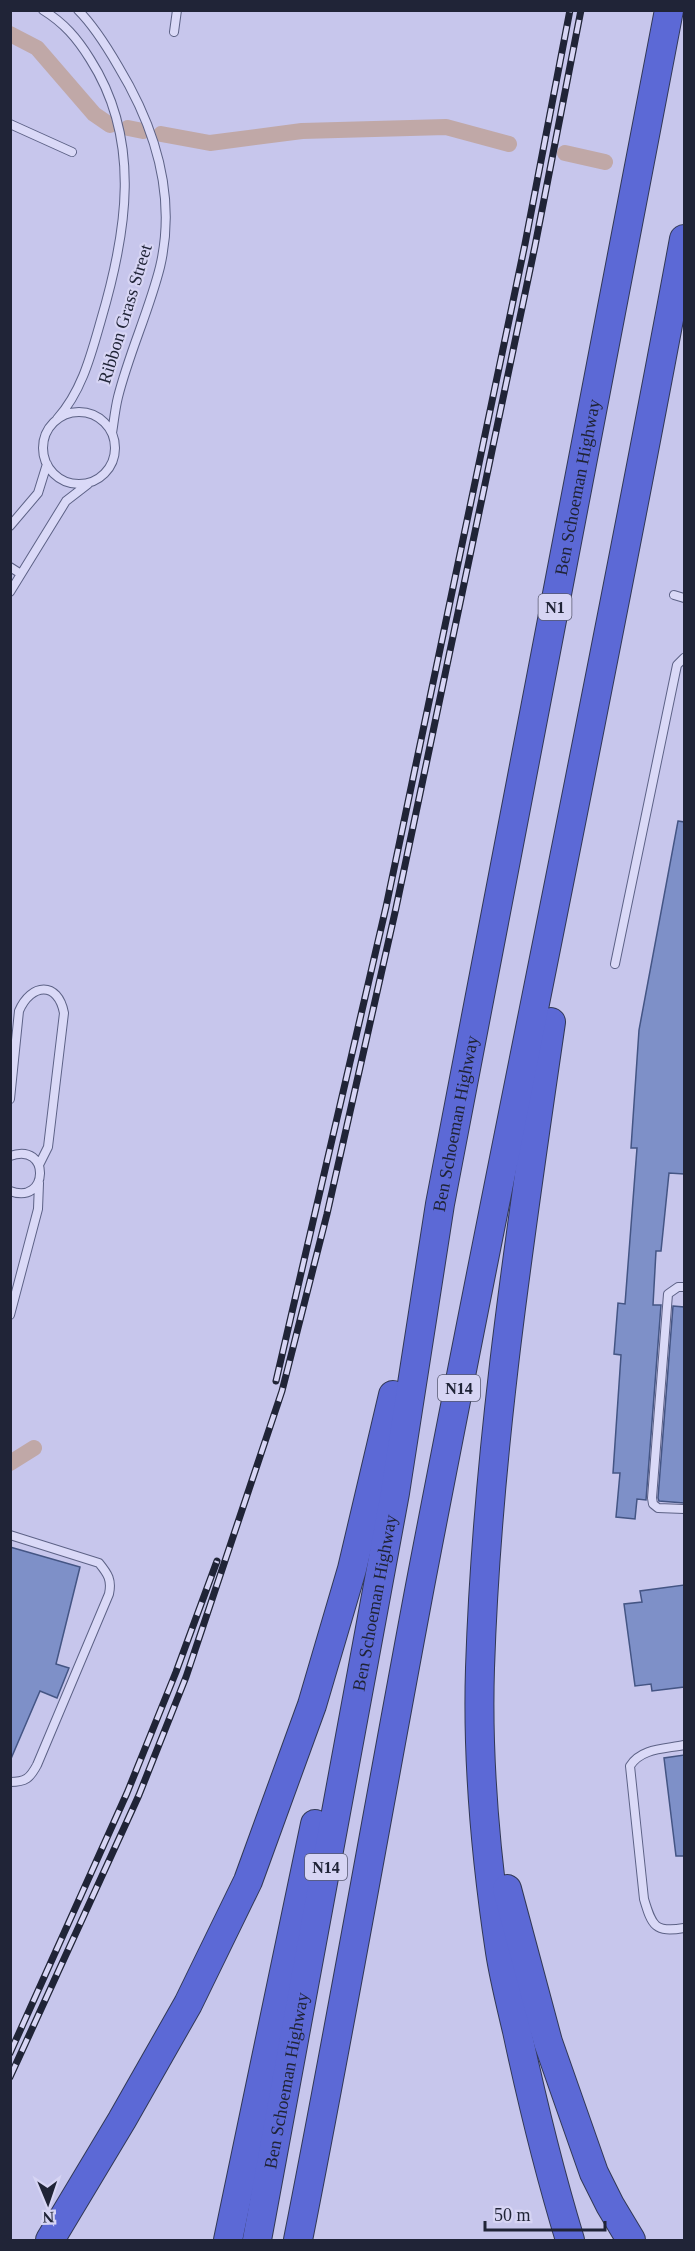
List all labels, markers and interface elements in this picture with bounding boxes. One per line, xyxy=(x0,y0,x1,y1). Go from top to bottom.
street label: Ribbon Grass Street xyxy=(94,242,156,386)
street label: Ben Schoeman Highway xyxy=(551,397,604,577)
road number: N1 xyxy=(538,594,572,620)
street label: Ben Schoeman Highway xyxy=(429,1034,482,1213)
road number: N14 xyxy=(438,1375,480,1401)
street label: Ben Schoeman Highway xyxy=(349,1513,401,1693)
road number: N14 xyxy=(305,1854,347,1880)
street label: Ben Schoeman Highway xyxy=(260,1991,313,2171)
north arrow xyxy=(18,2173,78,2233)
scale bar xyxy=(485,2194,605,2232)
text: 50 m xyxy=(494,2205,531,2225)
text: N xyxy=(42,2209,55,2226)

